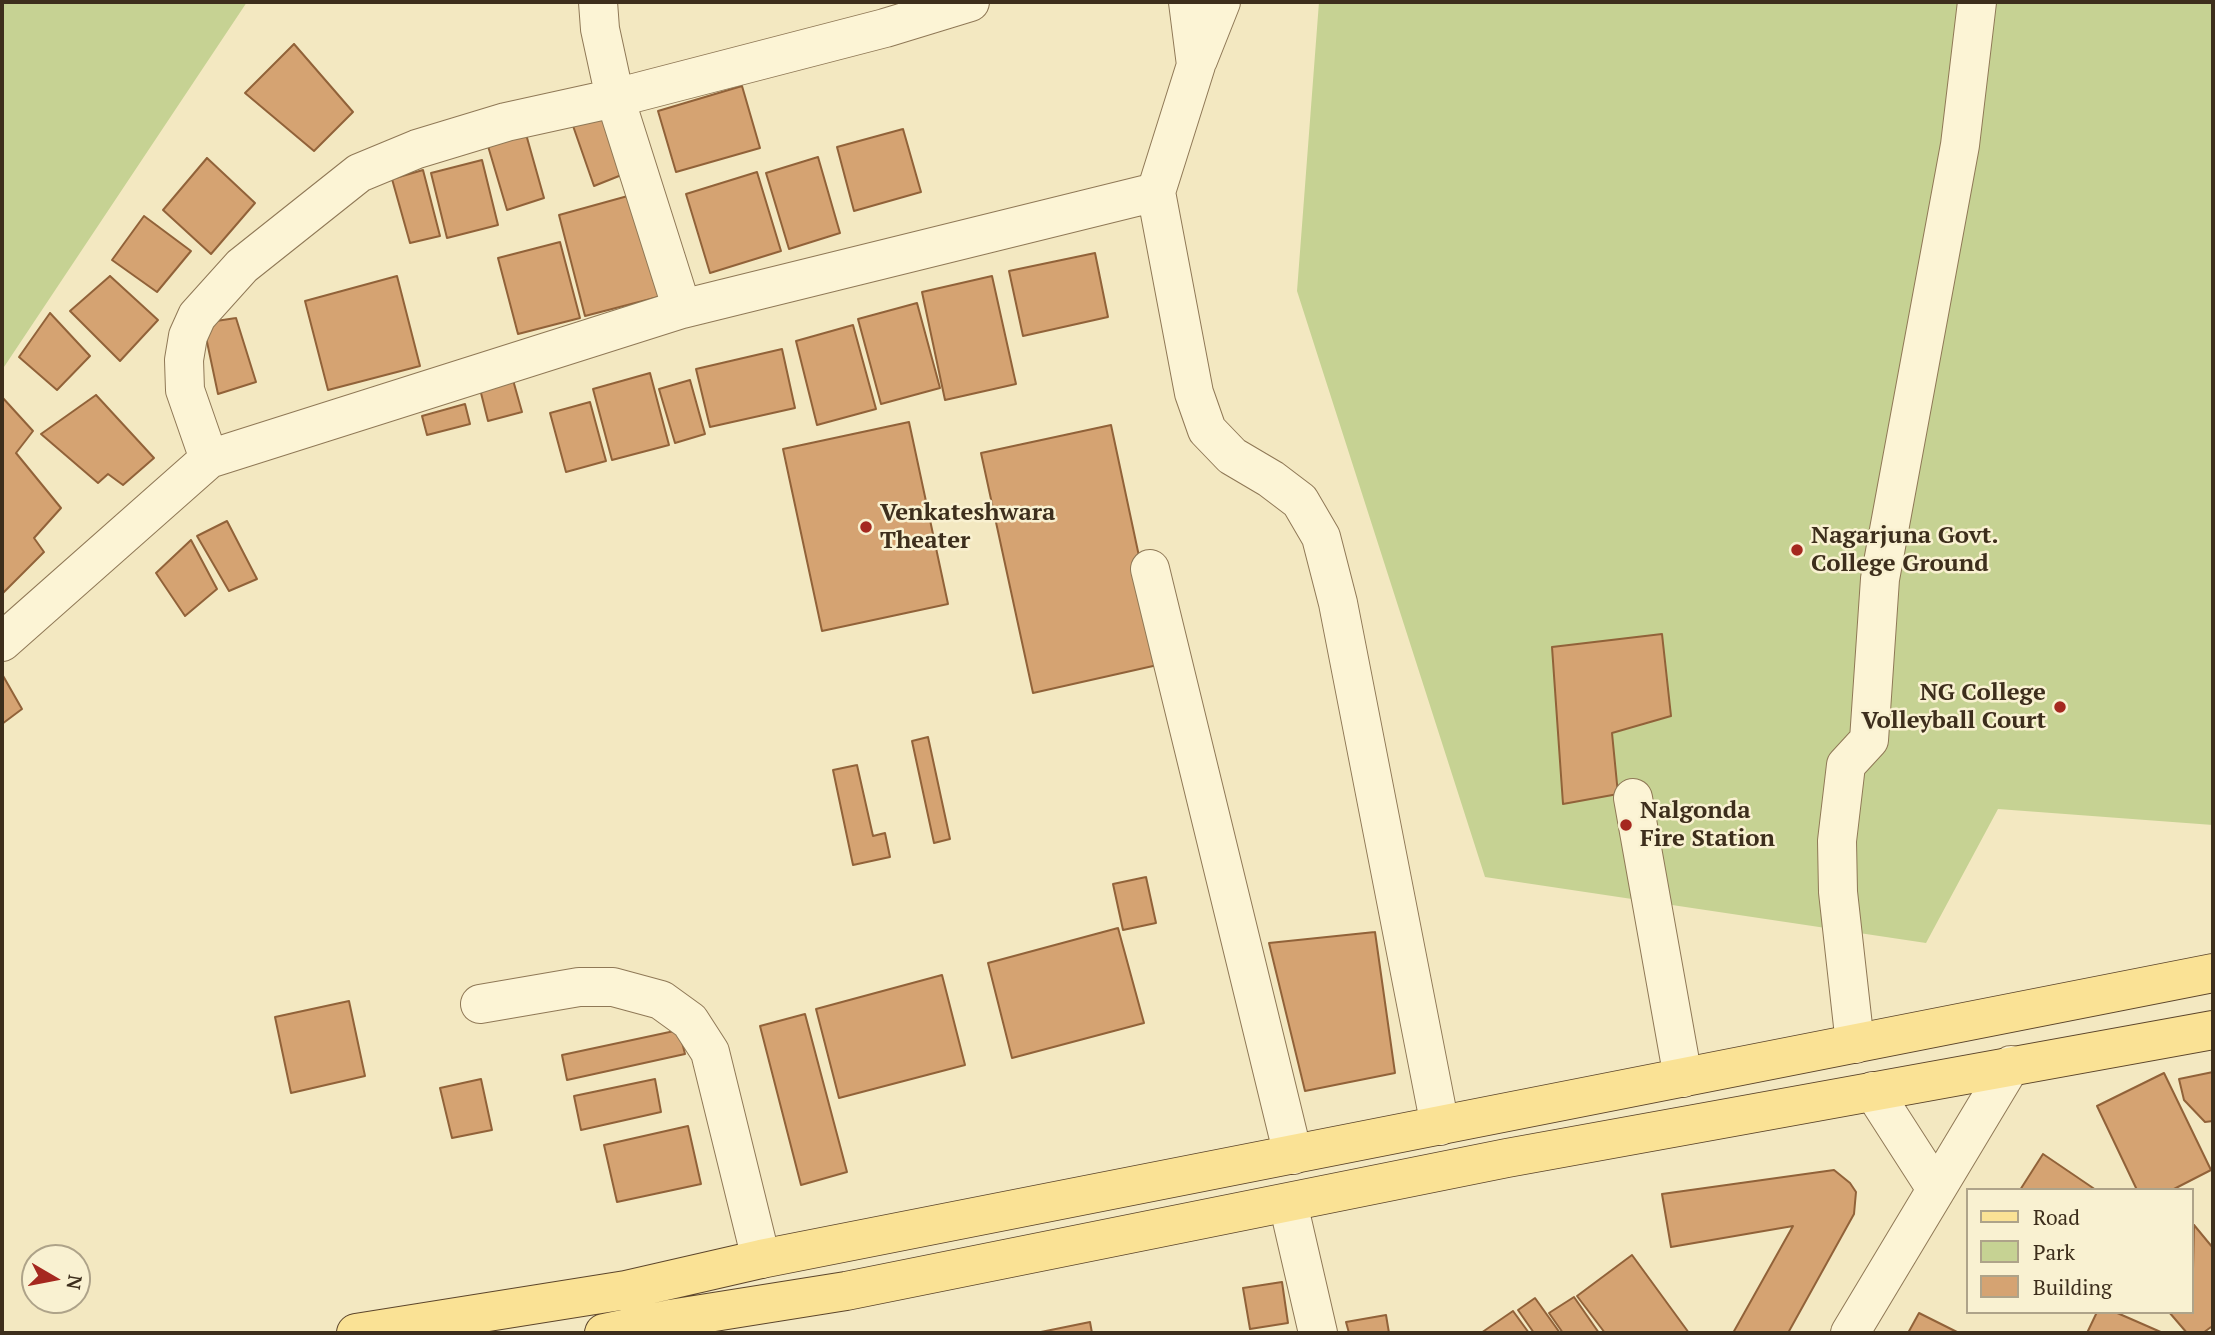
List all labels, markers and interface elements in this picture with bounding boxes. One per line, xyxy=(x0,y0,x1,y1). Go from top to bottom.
place label: Venkateshwara Theater xyxy=(880,499,1055,555)
marker: Venkateshwara Theater xyxy=(858,519,874,535)
place label: Nagarjuna Govt. College Ground xyxy=(1811,522,1999,578)
marker: Nagarjuna Govt. College Ground xyxy=(1789,542,1805,558)
place label: NG College Volleyball Court xyxy=(1861,679,2046,735)
marker: NG College Volleyball Court xyxy=(2052,699,2068,715)
place label: Nalgonda Fire Station xyxy=(1640,797,1775,853)
marker: Nalgonda Fire Station xyxy=(1618,817,1634,833)
legend xyxy=(1966,1188,2194,1314)
text: Road xyxy=(2033,1203,2080,1231)
text: Park xyxy=(2033,1238,2075,1266)
north arrow xyxy=(21,1244,91,1314)
text: N xyxy=(62,1273,89,1292)
text: Building xyxy=(2033,1273,2112,1301)

